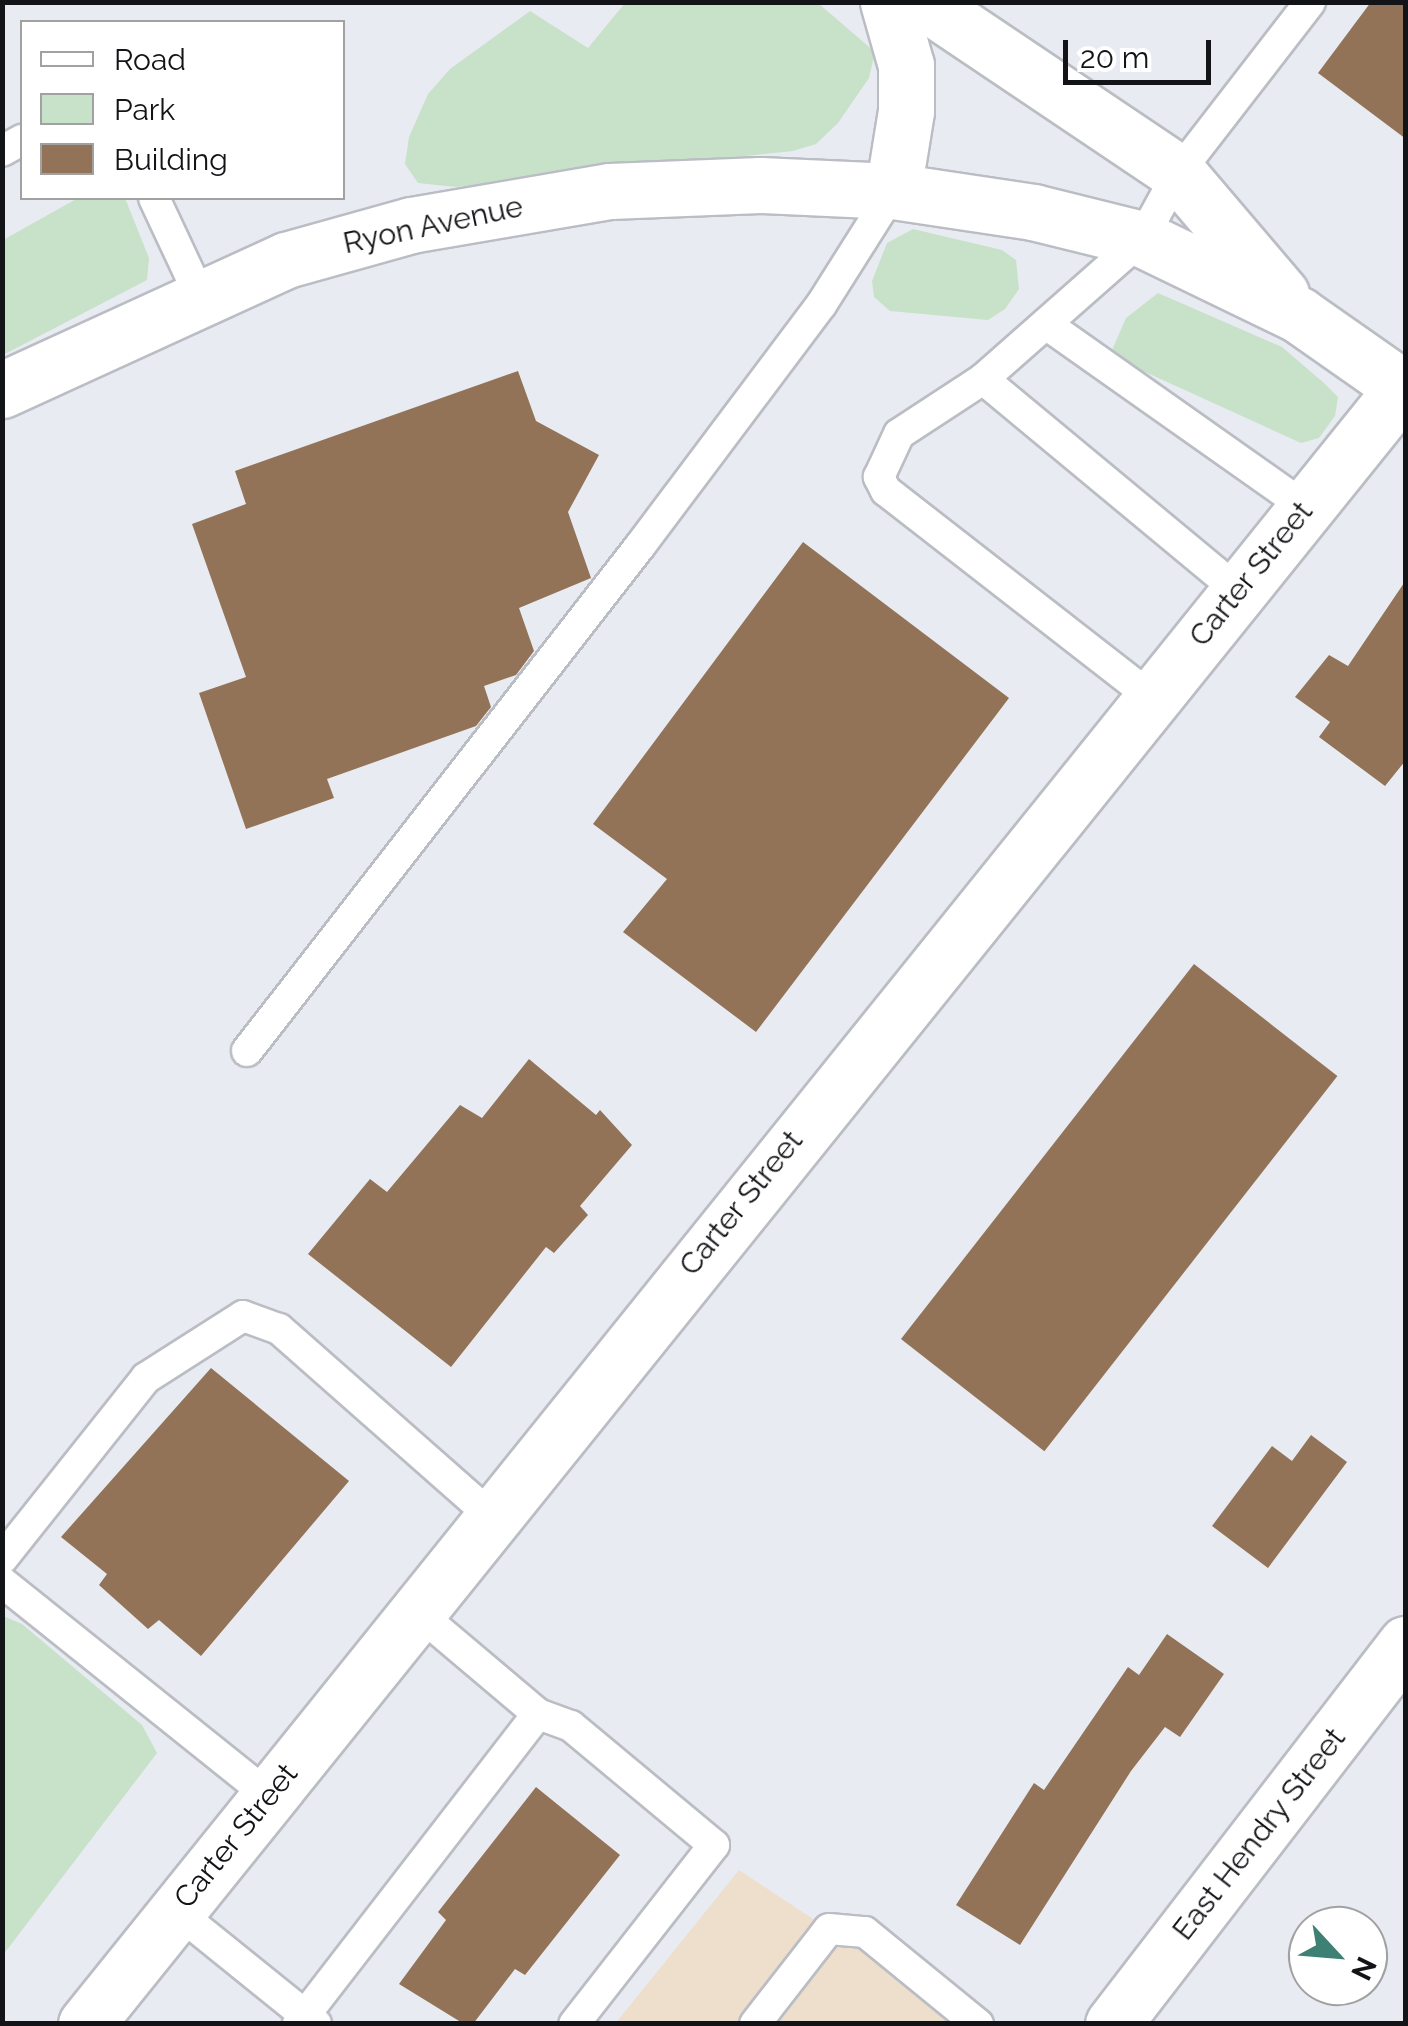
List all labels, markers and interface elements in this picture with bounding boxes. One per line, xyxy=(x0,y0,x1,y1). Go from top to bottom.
legend xyxy=(20,20,345,200)
scale bar xyxy=(1068,20,1216,82)
text: 20 m xyxy=(1080,40,1149,75)
text: Road xyxy=(114,42,186,77)
text: Park xyxy=(114,92,175,127)
text: Building xyxy=(114,142,228,177)
street label: Ryon Avenue xyxy=(339,188,527,262)
street label: Carter Street xyxy=(1182,494,1320,654)
street label: Carter Street xyxy=(672,1123,810,1283)
street label: East Hendry Street xyxy=(1165,1720,1353,1948)
street label: Carter Street xyxy=(167,1756,305,1916)
north arrow xyxy=(1288,1906,1388,2006)
text: N xyxy=(1344,1952,1383,1985)

